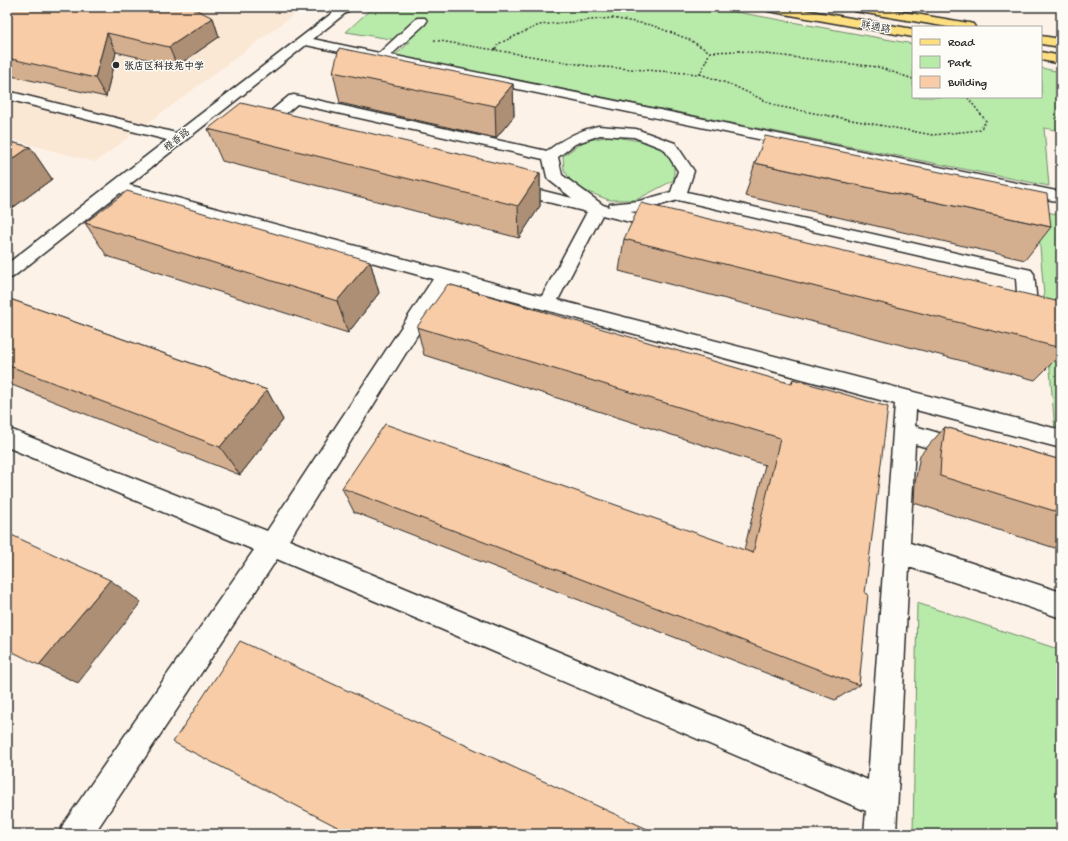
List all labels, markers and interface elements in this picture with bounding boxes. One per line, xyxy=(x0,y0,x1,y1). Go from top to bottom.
street label: 联通路 xyxy=(860,18,892,36)
legend xyxy=(912,26,1042,98)
text: Road xyxy=(948,37,975,51)
text: Park xyxy=(947,57,973,71)
marker: 张店区科技苑中学 xyxy=(111,60,121,70)
place label: 张店区科技苑中学 xyxy=(124,61,204,73)
text: Building xyxy=(947,77,987,91)
street label: 橙香路 xyxy=(161,126,193,155)

